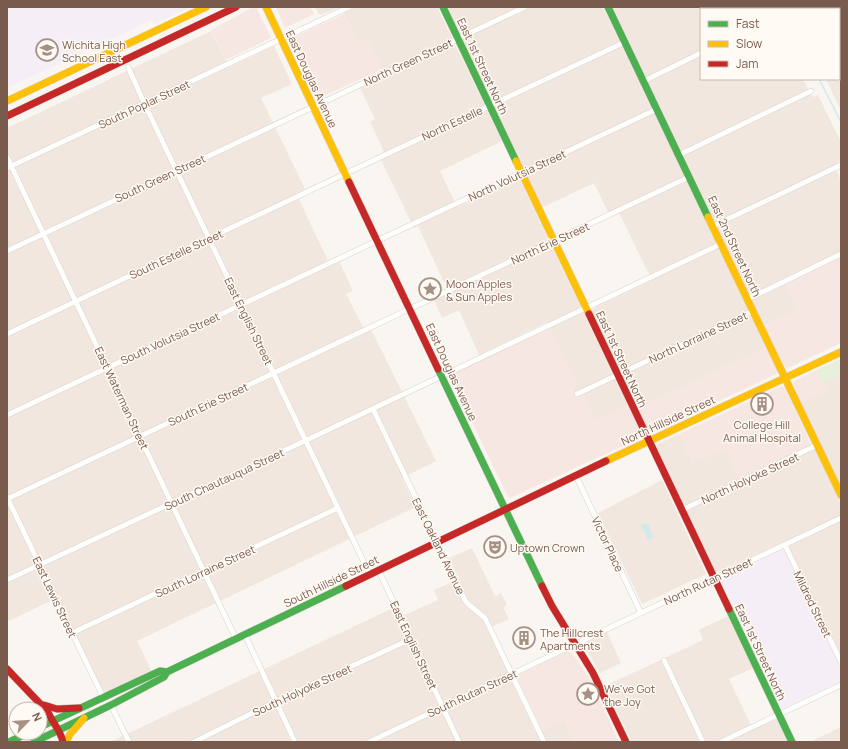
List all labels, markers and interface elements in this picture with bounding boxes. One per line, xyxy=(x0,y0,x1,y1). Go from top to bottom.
legend xyxy=(700,8,840,80)
street label: East 1st Street North xyxy=(454,15,512,117)
text: Fast xyxy=(736,15,760,32)
street label: East Douglas Avenue xyxy=(283,28,341,131)
street label: North Green Street xyxy=(361,35,455,89)
text: Slow xyxy=(736,35,762,52)
school or university icon: Wichita High School East xyxy=(34,37,60,63)
place label: Wichita High School East xyxy=(62,37,126,65)
text: Jam xyxy=(736,55,758,72)
street label: South Poplar Street xyxy=(96,76,192,132)
street label: North Estelle xyxy=(419,102,485,144)
street label: North Volutsia Street xyxy=(466,146,568,204)
street label: South Green Street xyxy=(112,150,208,206)
street label: East 2nd Street North xyxy=(705,193,765,299)
street label: North Erie Street xyxy=(508,218,592,268)
street label: South Estelle Street xyxy=(127,226,225,282)
street label: East English Street xyxy=(221,275,277,367)
place icon: Moon Apples & Sun Apples xyxy=(417,276,443,302)
place label: Moon Apples & Sun Apples xyxy=(446,276,512,304)
street label: South Volutsia Street xyxy=(118,308,222,368)
street label: East 1st Street North xyxy=(593,308,651,410)
street label: North Lorraine Street xyxy=(646,308,750,366)
street label: East Douglas Avenue xyxy=(423,321,481,424)
street label: East Waterman Street xyxy=(92,344,152,452)
street label: South Erie Street xyxy=(166,379,250,429)
building icon: College Hill Animal Hospital xyxy=(749,391,775,417)
street label: North Hillside Street xyxy=(619,392,717,448)
place label: College Hill Animal Hospital xyxy=(723,417,801,445)
street label: South Chautauqua Street xyxy=(162,445,286,513)
street label: North Holyoke Street xyxy=(699,449,801,507)
street label: East Oakland Avenue xyxy=(409,495,469,597)
street label: Victor Place xyxy=(589,514,628,575)
theatre icon: Uptown Crown xyxy=(482,534,508,560)
place label: Uptown Crown xyxy=(510,540,585,555)
street label: South Lorraine Street xyxy=(152,541,258,601)
street label: South Hillside Street xyxy=(281,551,381,611)
street label: East Lewis Street xyxy=(30,554,80,640)
street label: North Rutan Street xyxy=(661,554,755,608)
street label: Mildred Street xyxy=(790,568,836,640)
street label: East English Street xyxy=(387,598,441,692)
street label: East 1st Street North xyxy=(732,601,790,703)
building icon: The Hillcrest Apartments xyxy=(511,625,537,651)
place label: The Hillcrest Apartments xyxy=(540,625,604,653)
street label: South Holyoke Street xyxy=(250,660,354,720)
street label: South Rutan Street xyxy=(424,665,520,721)
place icon: We've Got the Joy xyxy=(575,681,601,707)
place label: We've Got the Joy xyxy=(604,681,655,709)
north arrow xyxy=(8,701,48,741)
text: N xyxy=(29,710,46,723)

